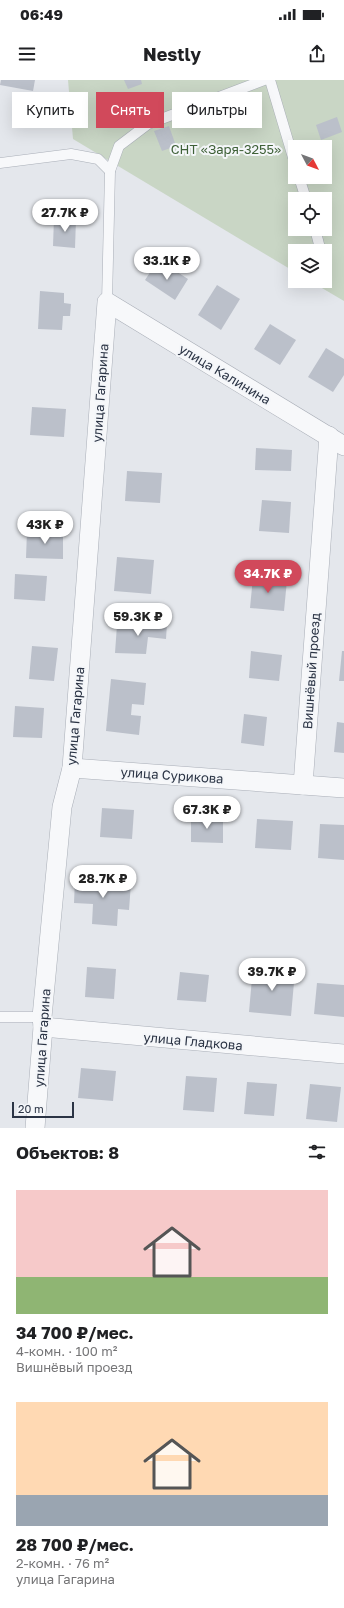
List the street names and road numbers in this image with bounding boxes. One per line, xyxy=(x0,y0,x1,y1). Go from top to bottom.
street label: улица Калинина xyxy=(176,340,274,408)
street label: улица Гагарина xyxy=(89,343,111,443)
street label: Вишнёвый проезд xyxy=(299,612,323,730)
street label: улица Гагарина xyxy=(63,666,87,766)
street label: улица Сурикова xyxy=(120,763,224,787)
street label: улица Гагарина xyxy=(31,988,53,1088)
street label: улица Гладкова xyxy=(143,1029,243,1053)

